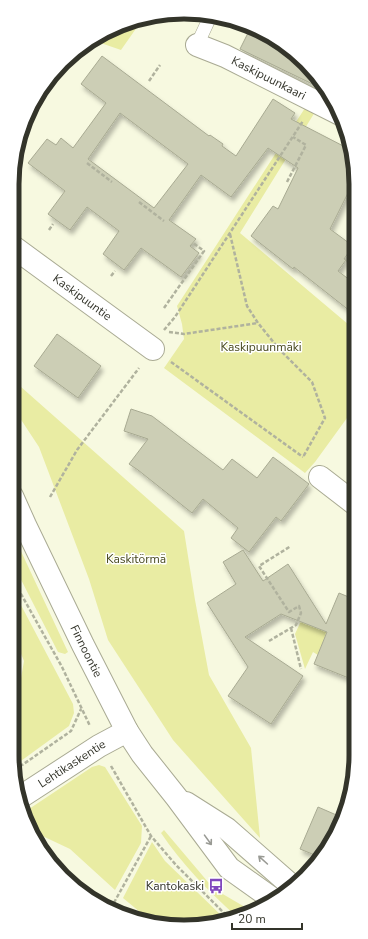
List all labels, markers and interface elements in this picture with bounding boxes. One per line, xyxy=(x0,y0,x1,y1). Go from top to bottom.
street label: Kaskipuunkaari xyxy=(229,53,309,104)
street label: Kaskipuuntie xyxy=(50,270,115,324)
park label: Kaskipuunmäki xyxy=(220,339,302,355)
park label: Kaskitörmä xyxy=(106,551,166,567)
street label: Finnoontie xyxy=(66,622,106,680)
street label: Lehtikaskentie xyxy=(35,736,108,791)
one-way arrow xyxy=(204,835,212,846)
one-way arrow xyxy=(258,856,268,865)
bus stop icon: Kantokaski xyxy=(207,877,225,895)
place label: Kantokaski xyxy=(146,878,204,894)
scale bar xyxy=(232,905,302,931)
text: 20 m xyxy=(238,911,266,927)

